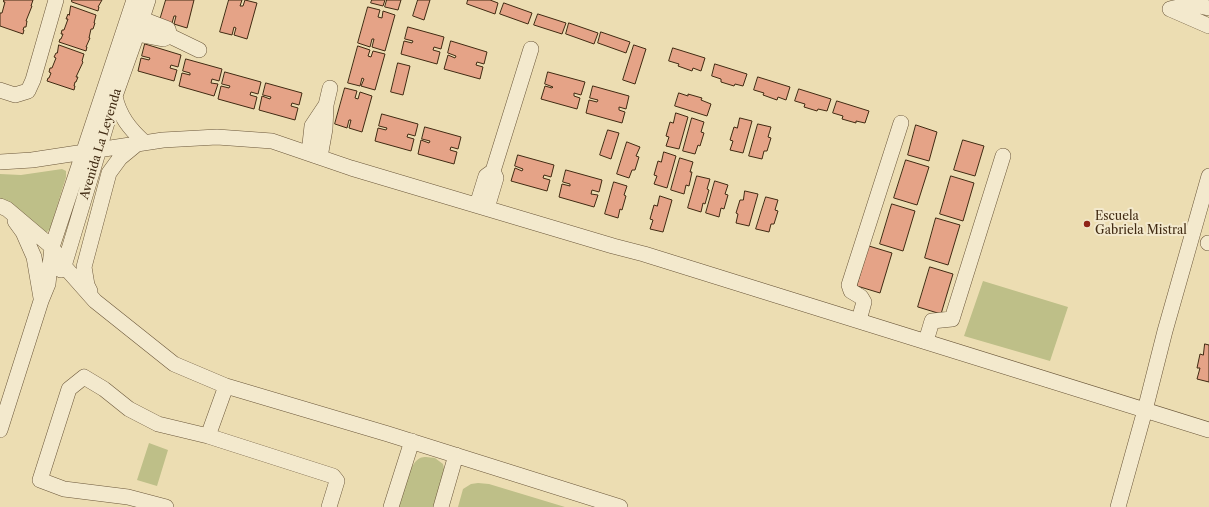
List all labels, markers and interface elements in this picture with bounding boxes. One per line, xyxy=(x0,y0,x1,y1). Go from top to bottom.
street label: Avenida La Leyenda xyxy=(77,87,125,201)
place label: Escuela Gabriela Mistral xyxy=(1095,210,1187,238)
marker: Escuela Gabriela Mistral xyxy=(1082,219,1092,229)

